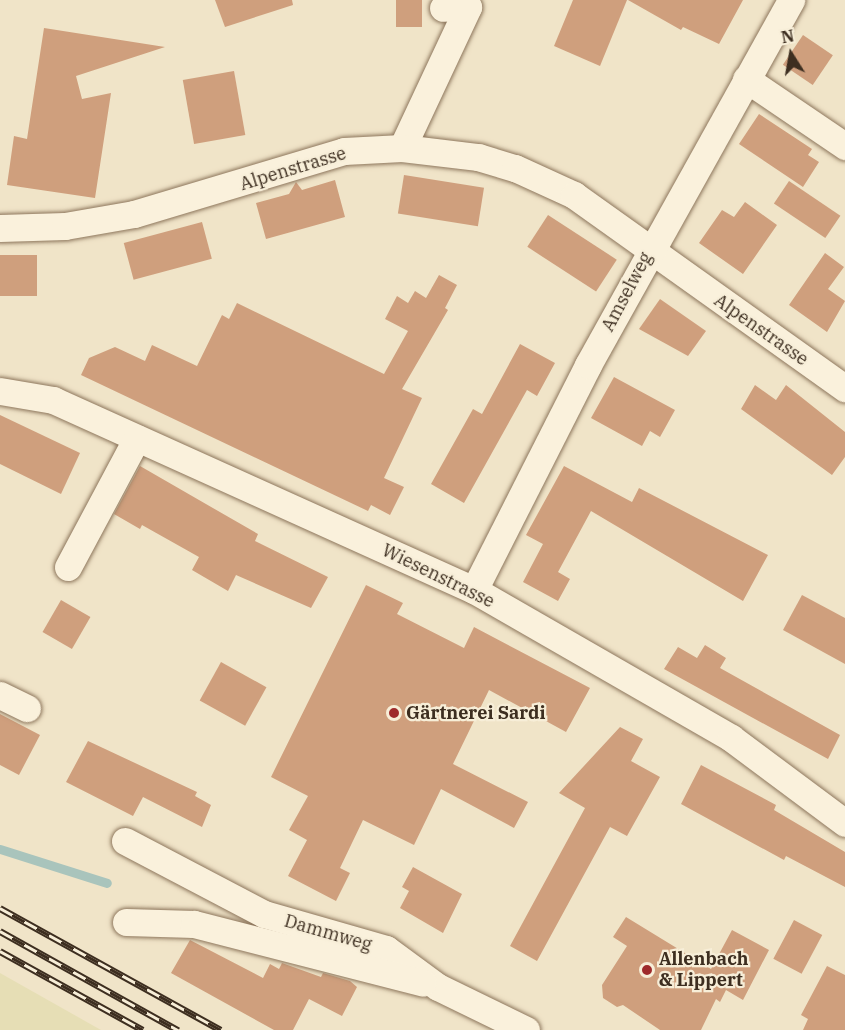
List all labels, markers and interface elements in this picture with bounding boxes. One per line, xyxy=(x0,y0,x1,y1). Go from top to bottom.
north arrow xyxy=(761,24,821,84)
text: N xyxy=(779,25,796,47)
street label: Alpenstrasse xyxy=(237,143,349,195)
street label: Amselweg xyxy=(597,249,657,335)
street label: Alpenstrasse xyxy=(710,290,812,370)
street label: Wiesenstrasse xyxy=(378,539,498,613)
place label: Gärtnerei Sardi xyxy=(406,702,546,724)
marker: Gärtnerei Sardi xyxy=(387,706,401,720)
street label: Dammweg xyxy=(282,910,374,956)
place label: Allenbach & Lippert xyxy=(659,949,748,992)
marker: Allenbach & Lippert xyxy=(640,963,654,977)

